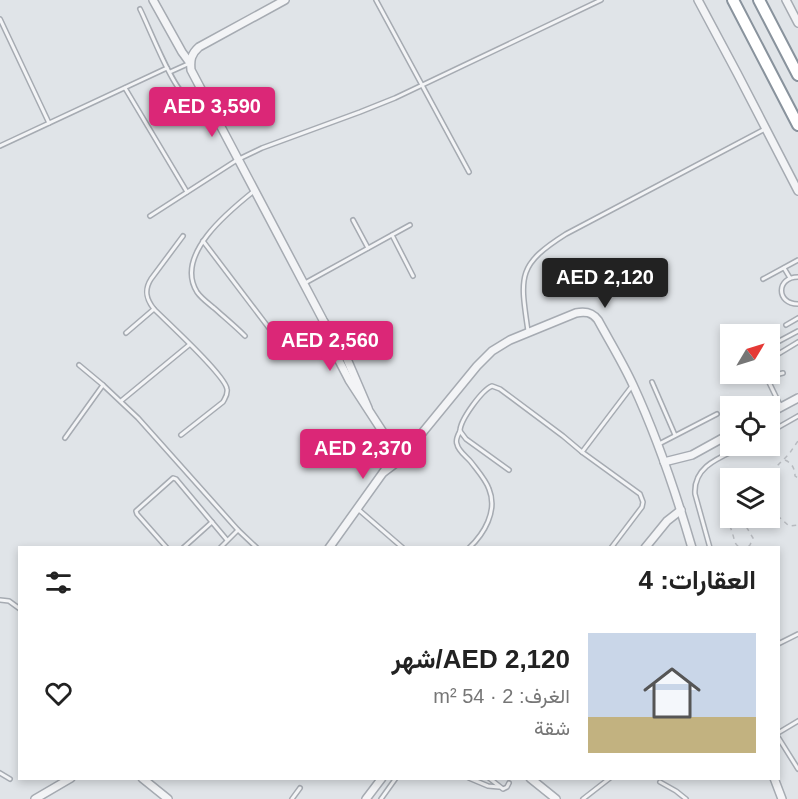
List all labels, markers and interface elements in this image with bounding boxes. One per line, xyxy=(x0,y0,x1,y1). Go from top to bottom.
pin: AED 3,590 xyxy=(143,87,281,138)
text: AED 3,590 xyxy=(163,95,261,117)
pin: AED 2,120 xyxy=(536,258,674,309)
text: AED 2,120 xyxy=(556,266,654,288)
pin: AED 2,560 xyxy=(261,321,399,372)
north arrow xyxy=(720,324,780,384)
map controls xyxy=(720,324,780,528)
text: AED 2,560 xyxy=(281,329,379,351)
button: locate xyxy=(720,396,780,456)
pin: AED 2,370 xyxy=(294,429,432,480)
text: AED 2,370 xyxy=(314,437,412,459)
button: layers xyxy=(720,468,780,528)
text: العقارات: 4 xyxy=(638,565,756,595)
icon: filters xyxy=(42,566,75,599)
text: AED 2,120/شهر xyxy=(392,644,570,674)
icon: home xyxy=(636,657,708,729)
icon: heart xyxy=(42,677,75,710)
text: الغرف: 2 · 54 m² xyxy=(433,685,570,707)
text: شقة xyxy=(534,717,570,739)

